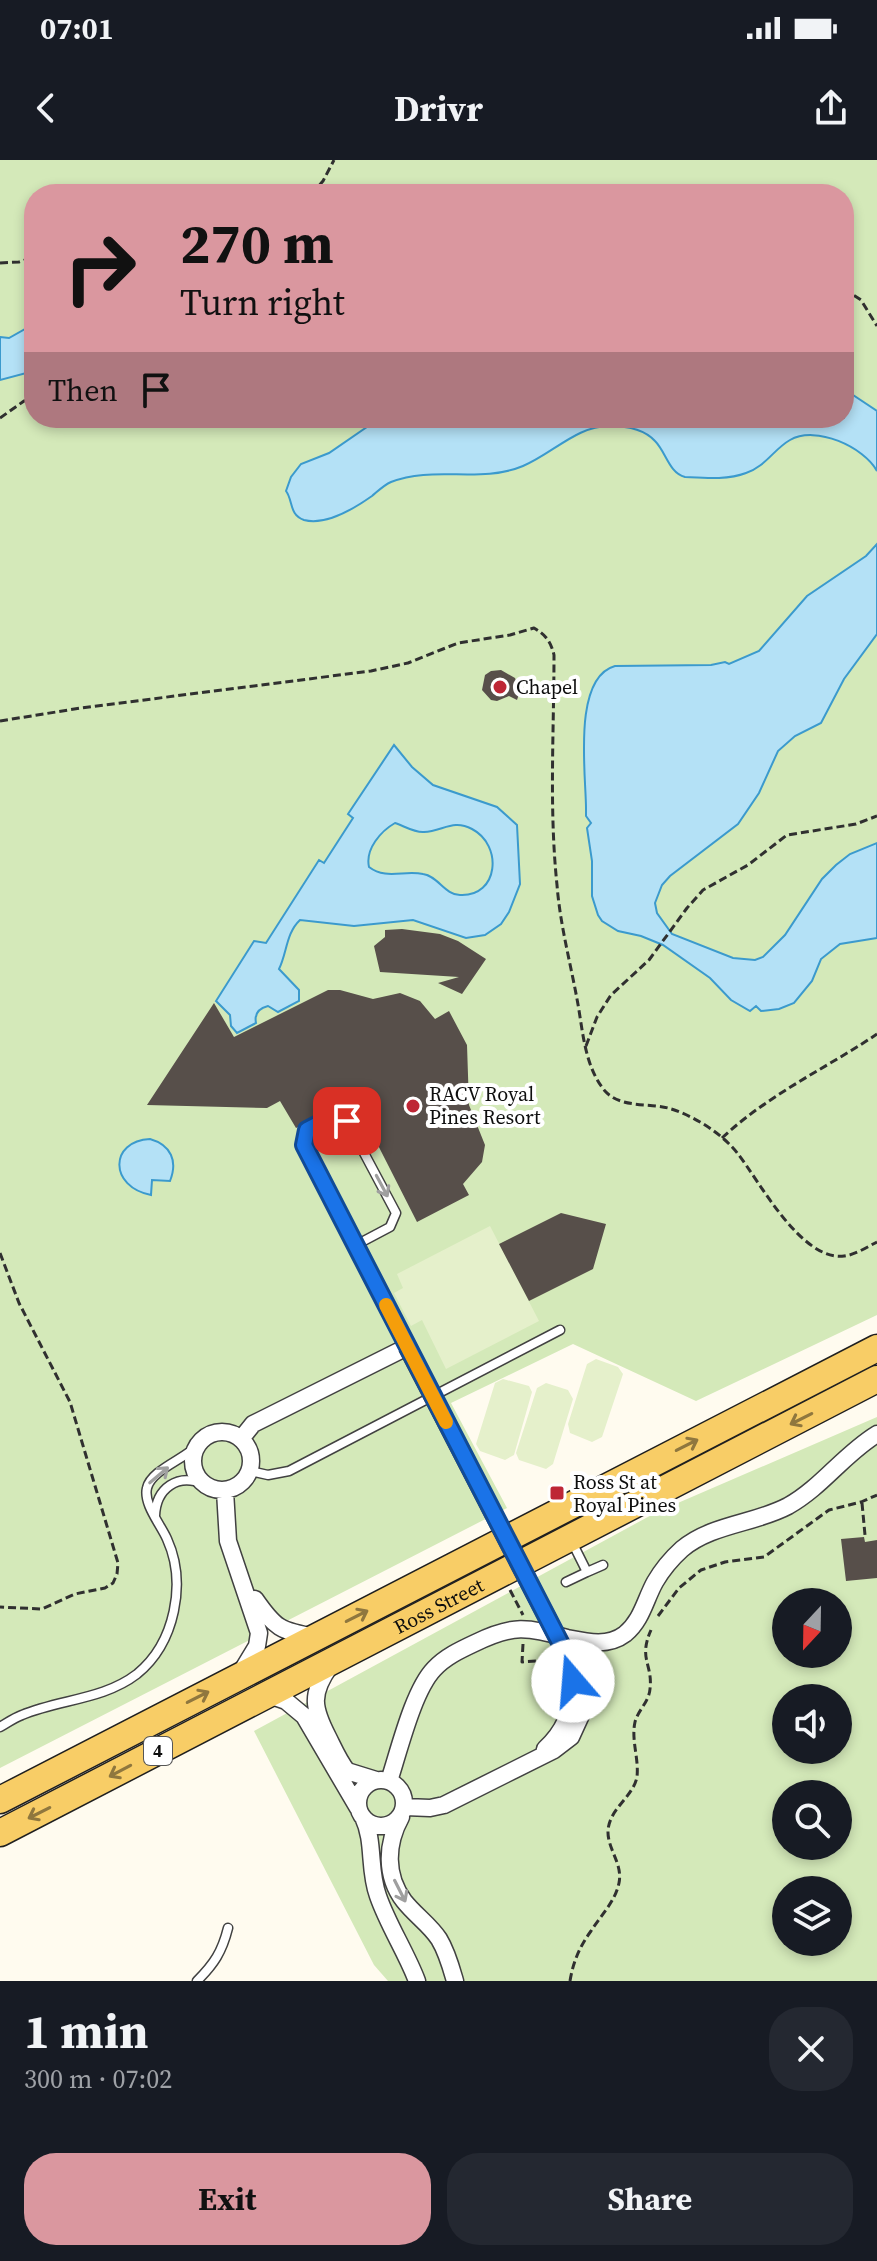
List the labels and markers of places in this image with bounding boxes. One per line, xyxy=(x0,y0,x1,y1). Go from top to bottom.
place label: Chapel xyxy=(516,673,578,701)
marker: Chapel xyxy=(491,678,509,696)
place label: RACV Royal Pines Resort xyxy=(429,1080,541,1131)
pin xyxy=(313,1087,381,1155)
marker: RACV Royal Pines Resort xyxy=(404,1097,422,1115)
place label: Ross St at Royal Pines xyxy=(573,1468,676,1519)
marker: Ross St at Royal Pines xyxy=(548,1484,566,1502)

